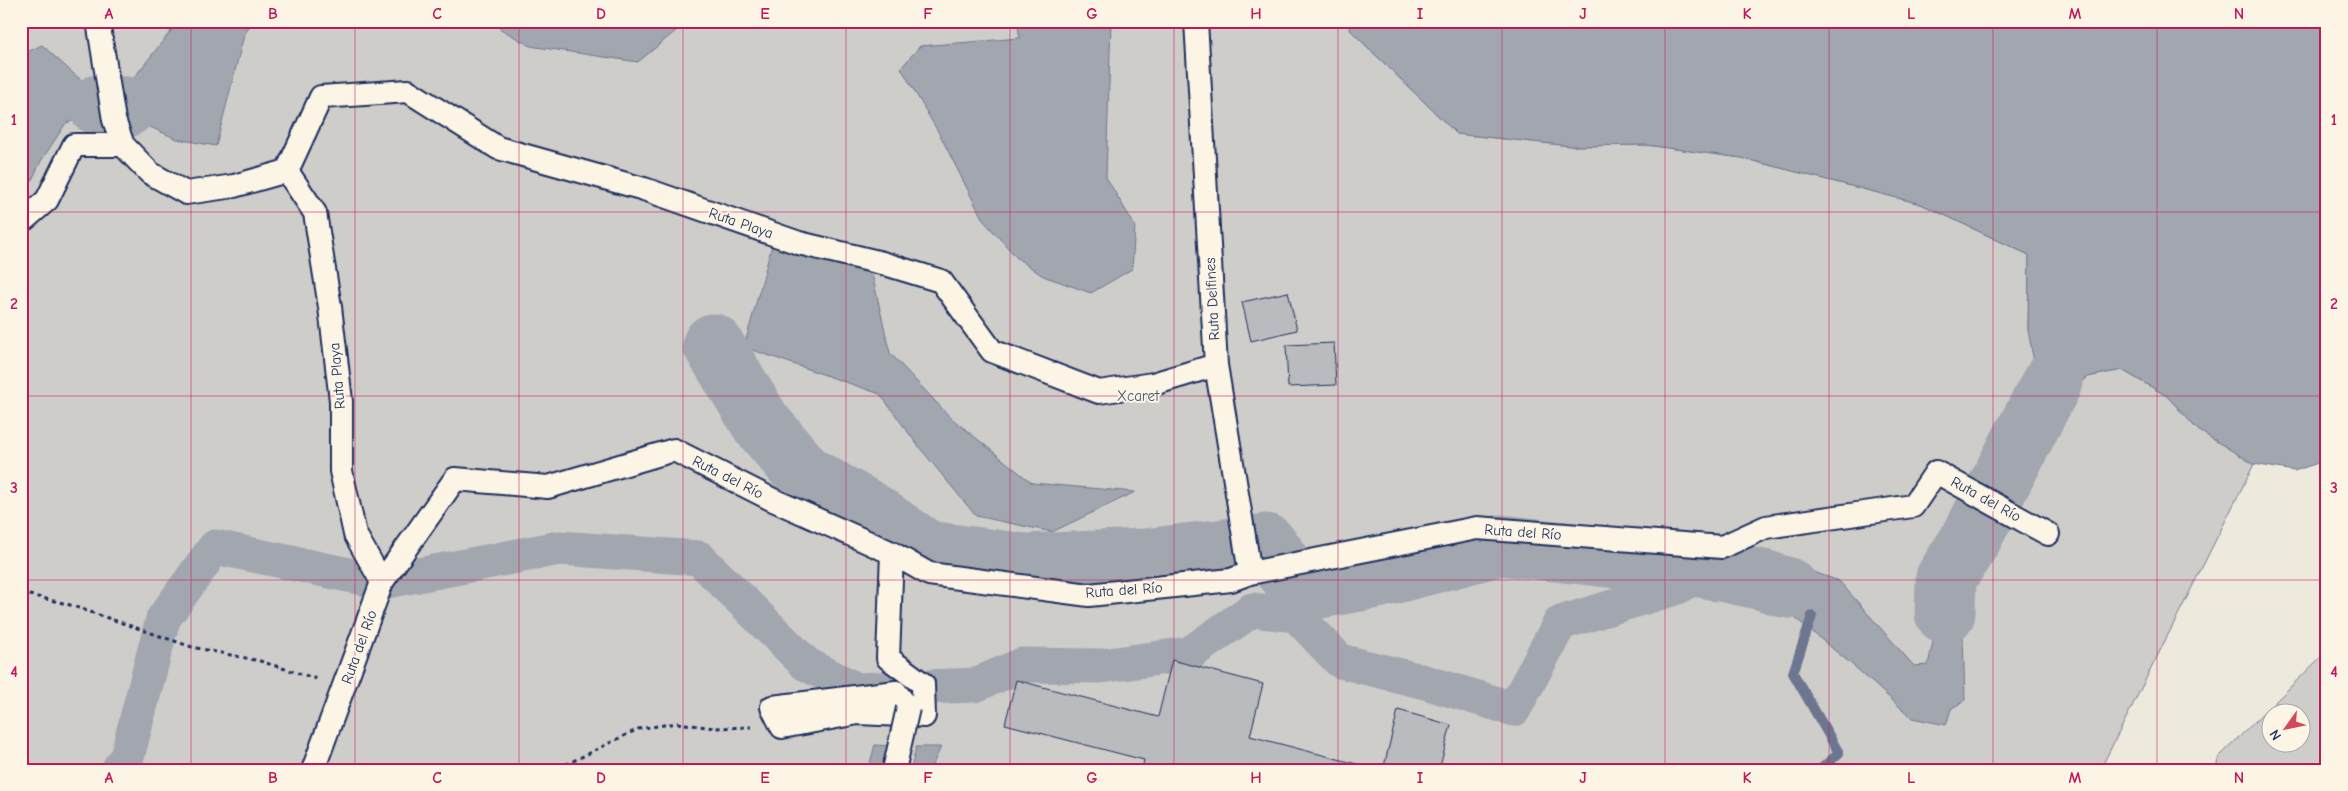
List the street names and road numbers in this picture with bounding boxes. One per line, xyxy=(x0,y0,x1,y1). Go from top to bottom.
street label: Ruta Playa xyxy=(706,204,776,242)
street label: Ruta Delfines xyxy=(1201,257,1223,341)
street label: Ruta Playa xyxy=(325,342,349,410)
street label: Ruta del Río xyxy=(689,451,767,503)
street label: Ruta del Río xyxy=(1948,472,2024,526)
street label: Ruta del Río xyxy=(1484,520,1562,544)
street label: Ruta del Río xyxy=(1085,578,1163,602)
street label: Ruta del Río xyxy=(337,608,381,686)

